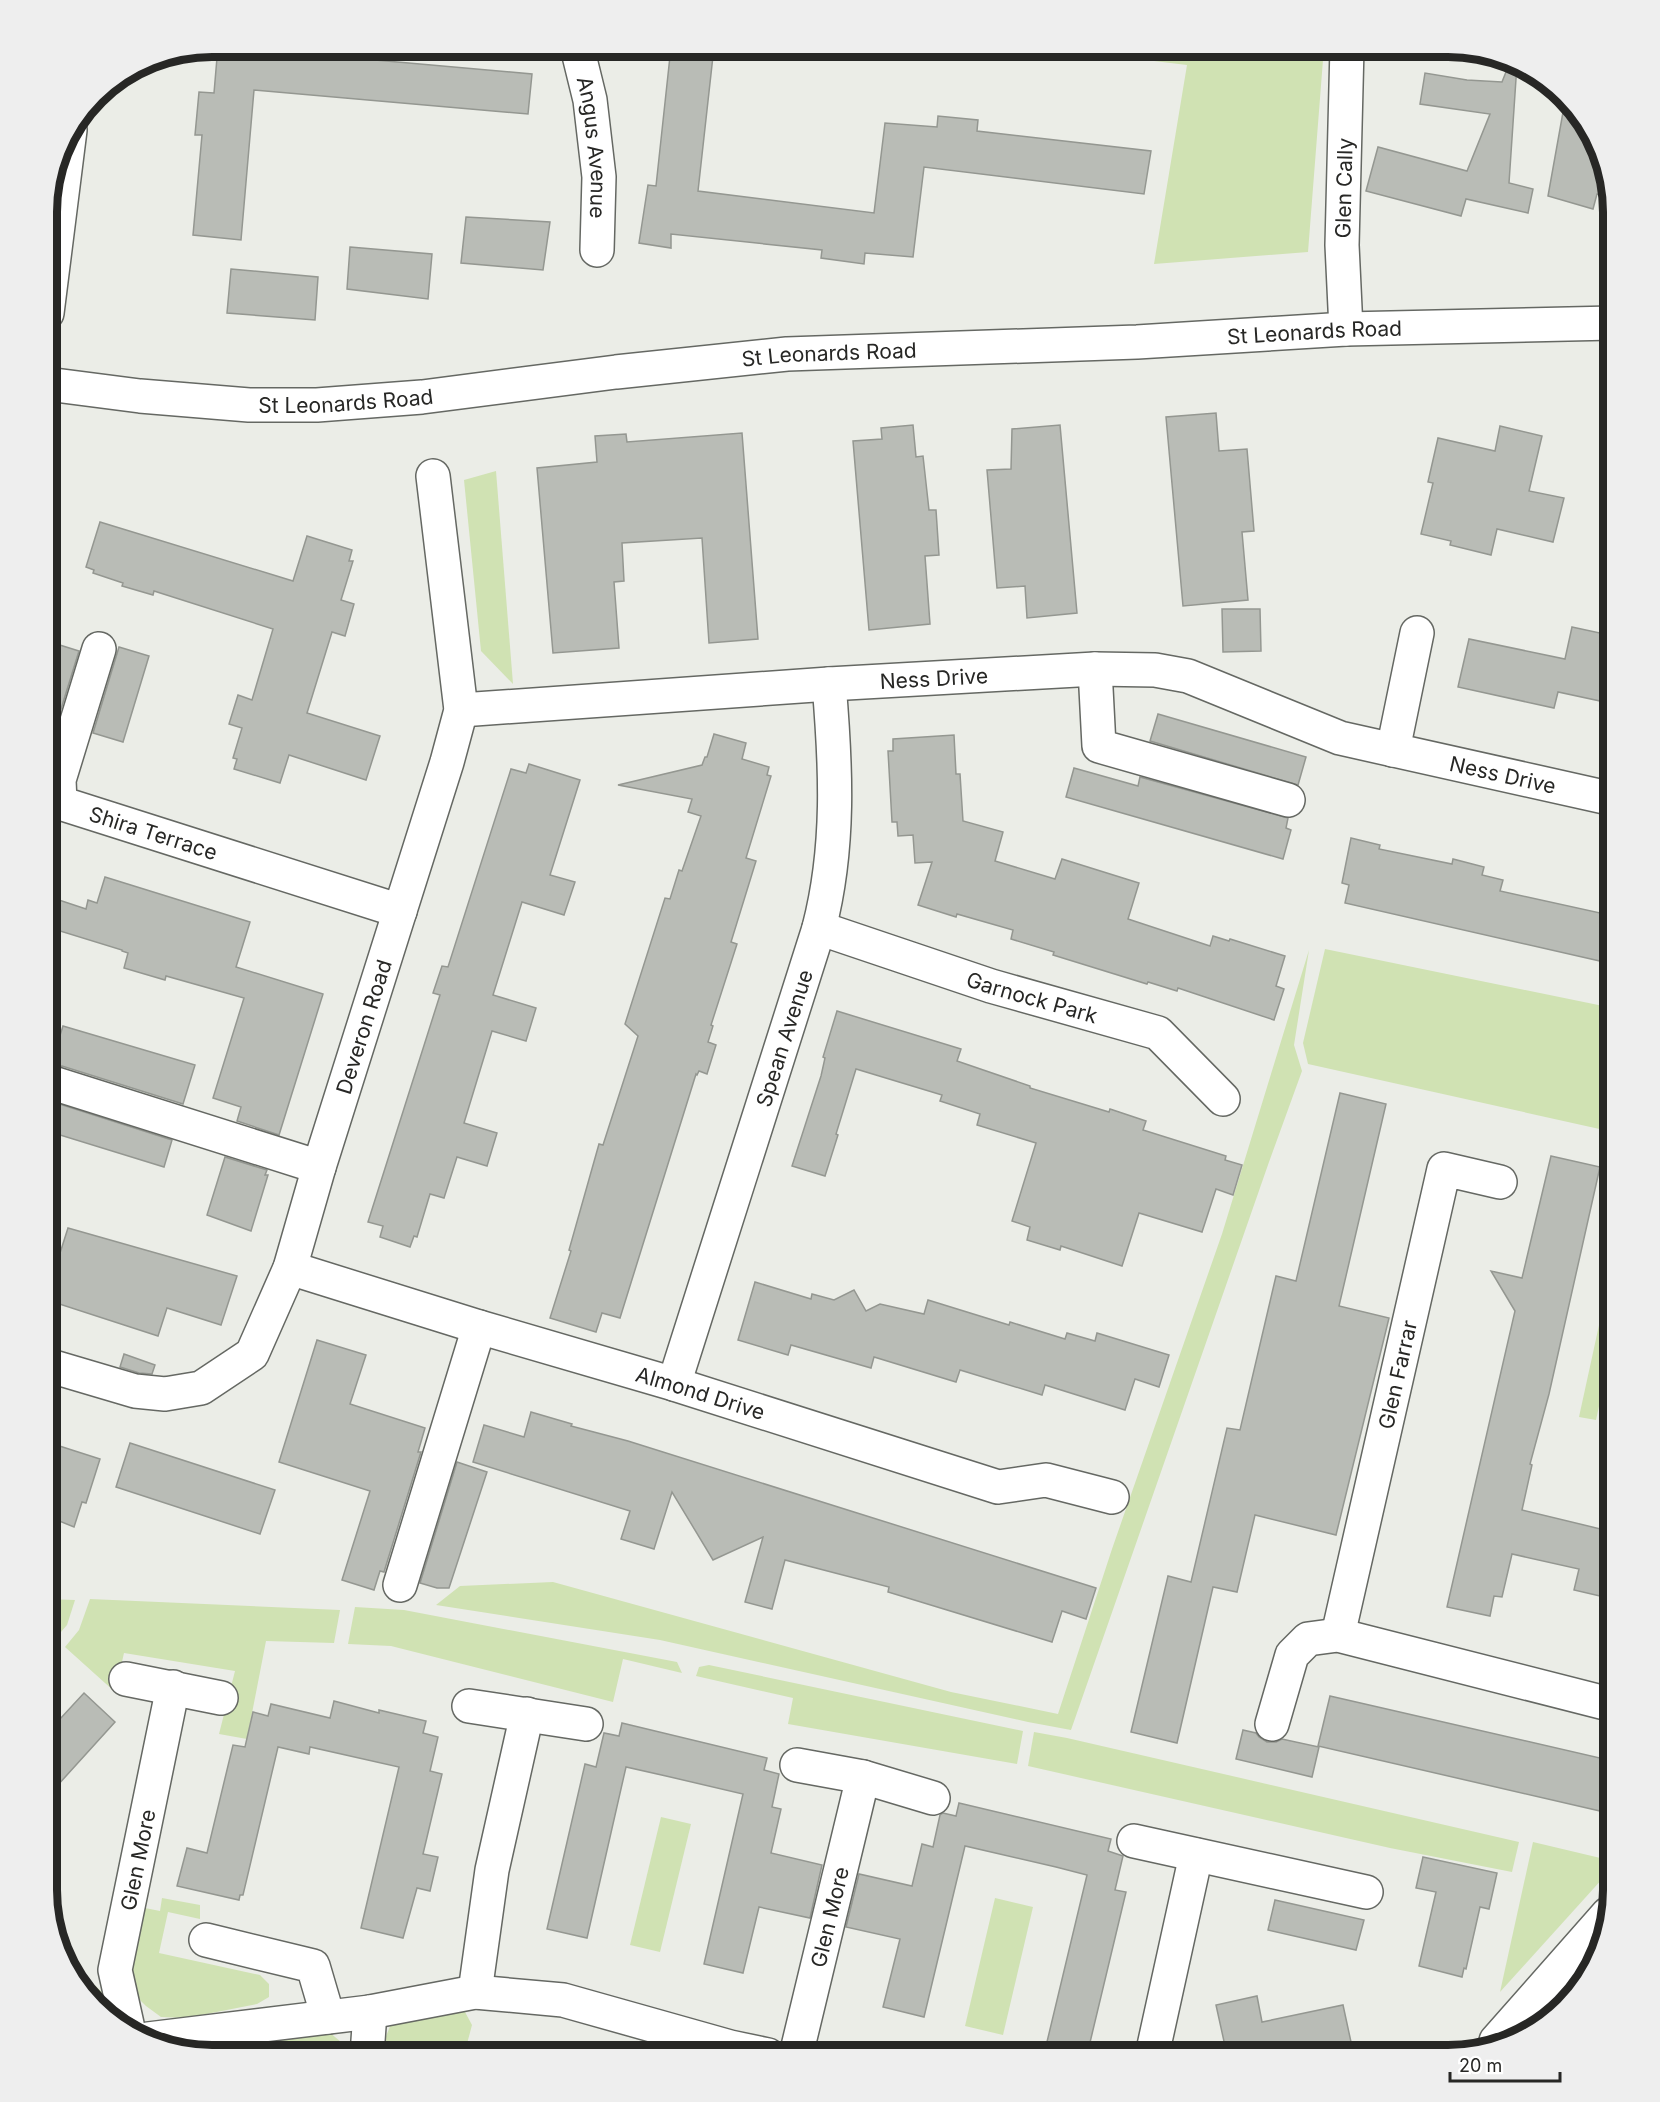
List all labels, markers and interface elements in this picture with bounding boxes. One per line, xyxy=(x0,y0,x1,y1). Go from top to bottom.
street label: Angus Avenue xyxy=(572,74,612,219)
street label: Glen Cally xyxy=(1330,137,1357,239)
street label: St Leonards Road xyxy=(1226,315,1402,349)
street label: St Leonards Road xyxy=(740,337,917,371)
street label: St Leonards Road xyxy=(258,383,435,418)
street label: Ness Drive xyxy=(879,663,989,694)
street label: Ness Drive xyxy=(1447,750,1559,798)
street label: Shira Terrace xyxy=(86,801,221,865)
street label: Deveron Road xyxy=(330,956,396,1097)
street label: Spean Avenue xyxy=(750,966,818,1110)
street label: Garnock Park xyxy=(963,966,1101,1028)
street label: Glen Farrar xyxy=(1373,1318,1422,1431)
street label: Almond Drive xyxy=(633,1361,768,1425)
street label: Glen More xyxy=(115,1807,160,1913)
street label: Glen More xyxy=(805,1864,853,1970)
scale bar xyxy=(1450,2045,1560,2083)
text: 20 m xyxy=(1459,2055,1502,2076)

